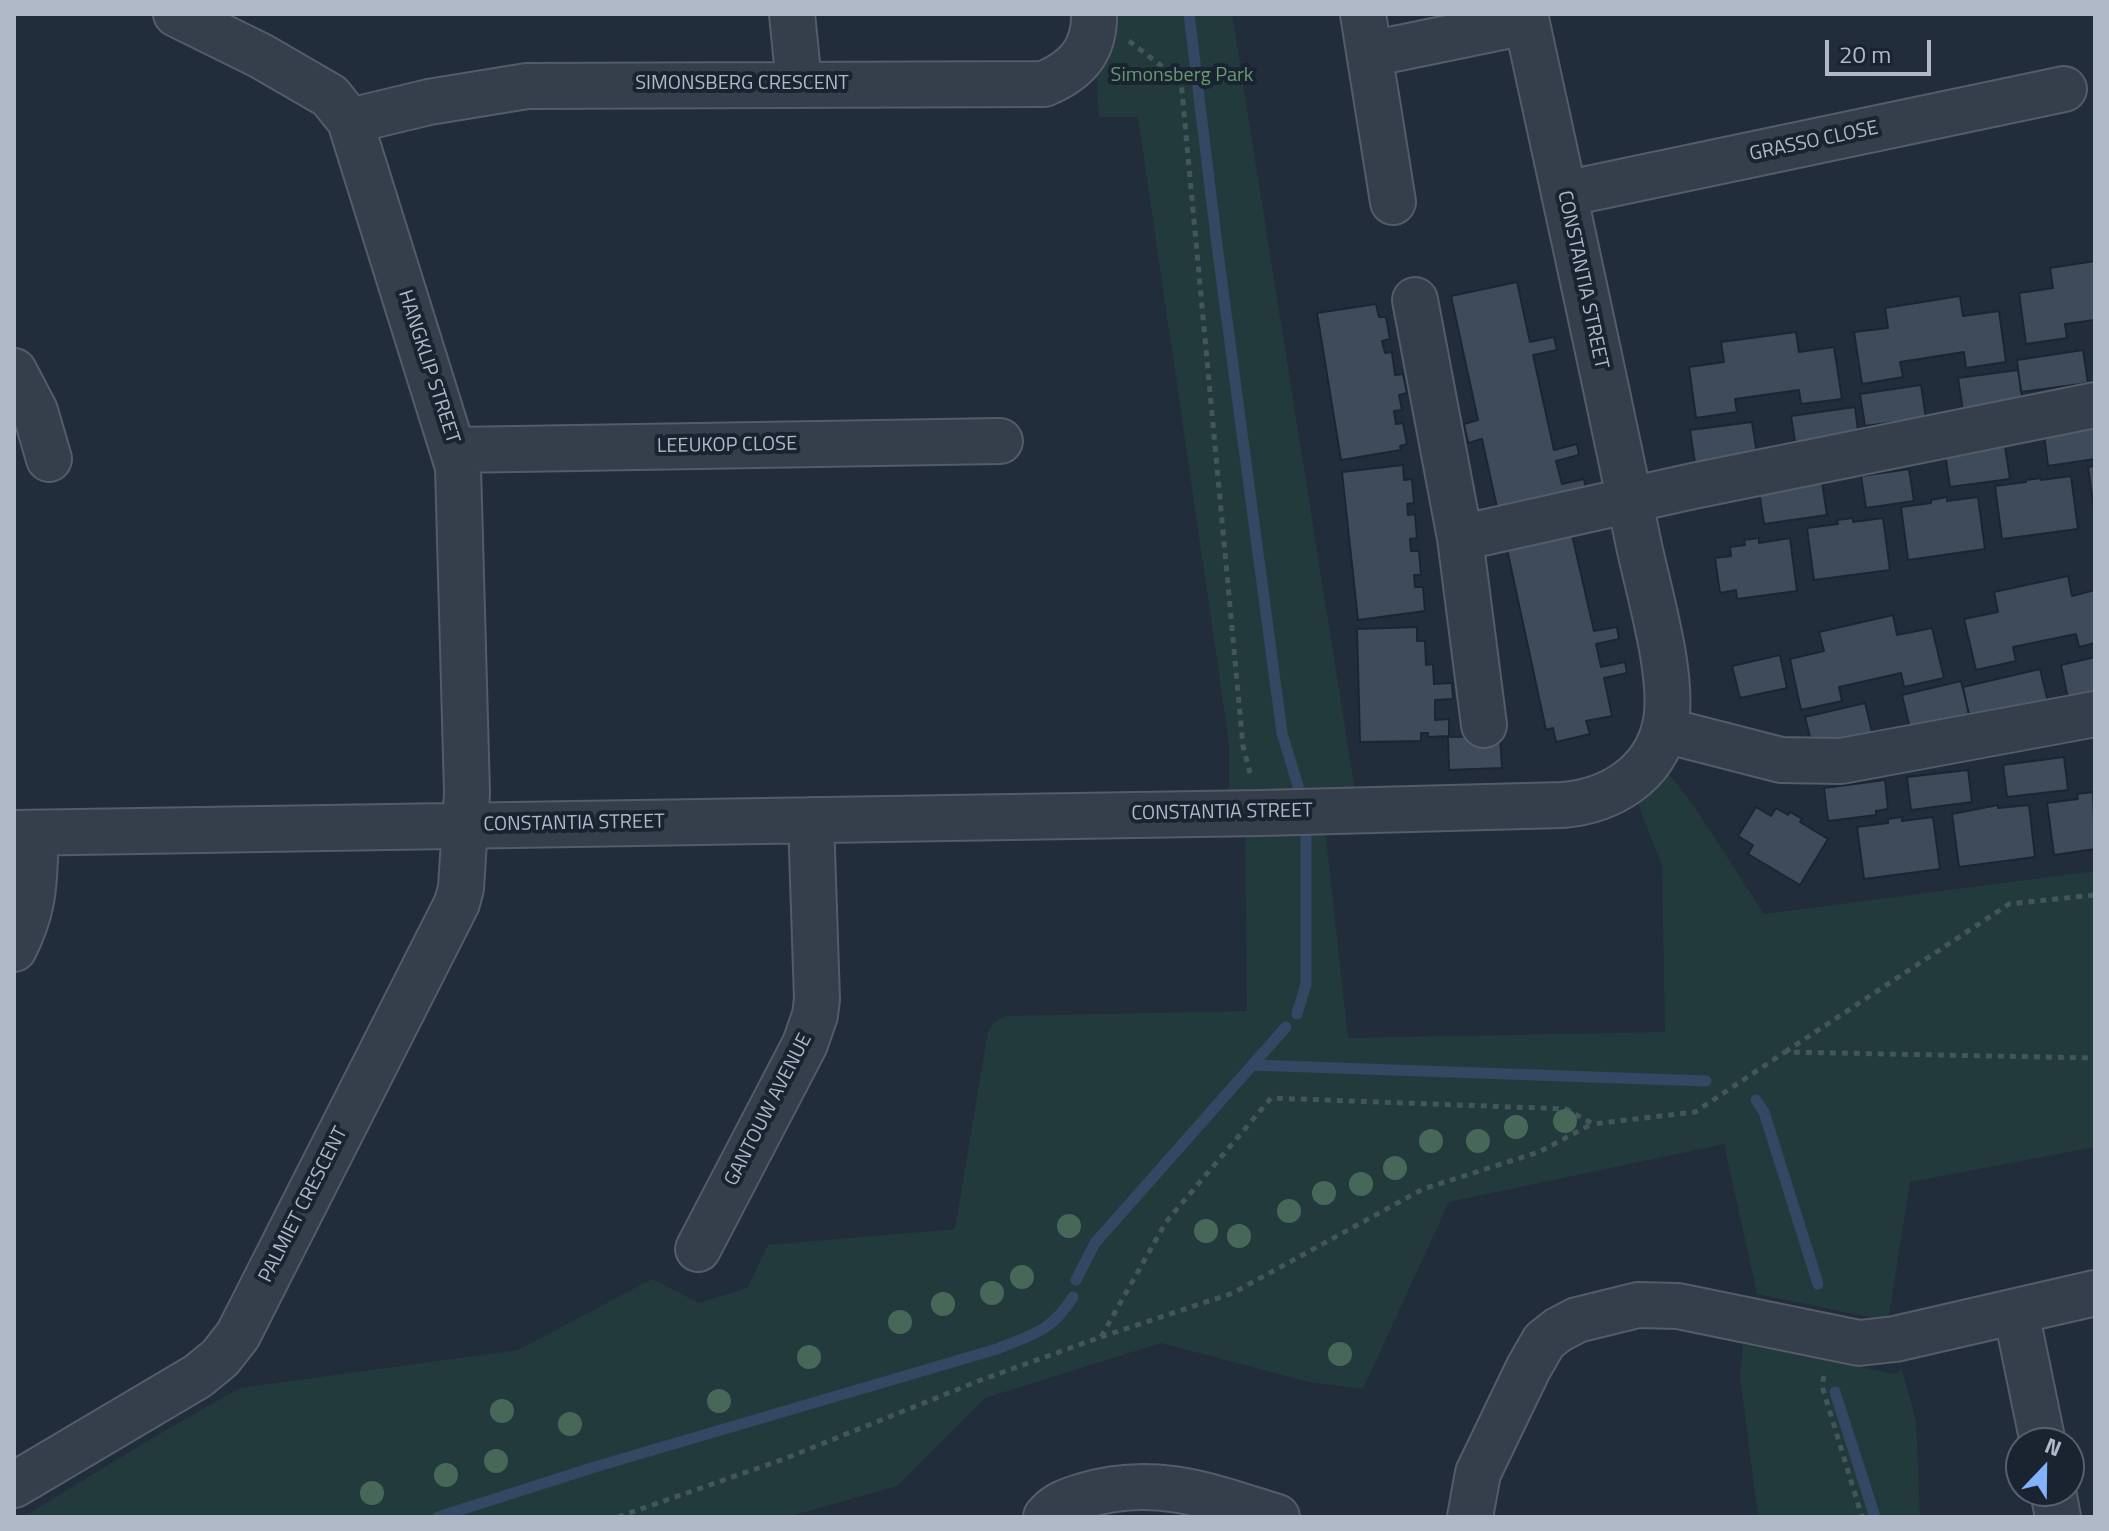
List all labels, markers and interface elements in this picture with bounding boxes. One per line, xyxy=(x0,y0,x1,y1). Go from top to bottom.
scale bar xyxy=(1829,24,1935,74)
text: 20 m xyxy=(1839,36,1891,72)
park label: Simonsberg Park xyxy=(1111,64,1253,88)
street label: SIMONSBERG CRESCENT xyxy=(635,72,849,96)
street label: GRASSO CLOSE xyxy=(1748,117,1880,167)
street label: CONSTANTIA STREET xyxy=(1551,189,1613,371)
street label: HANGKLIP STREET xyxy=(392,287,464,447)
street label: LEEUKOP CLOSE xyxy=(657,433,797,459)
street label: CONSTANTIA STREET xyxy=(1131,799,1313,827)
street label: CONSTANTIA STREET xyxy=(483,810,665,838)
street label: GANTOUW AVENUE xyxy=(720,1030,818,1190)
street label: PALMIET CRESCENT xyxy=(254,1123,354,1287)
north arrow xyxy=(2005,1427,2085,1507)
text: N xyxy=(2040,1428,2067,1465)

